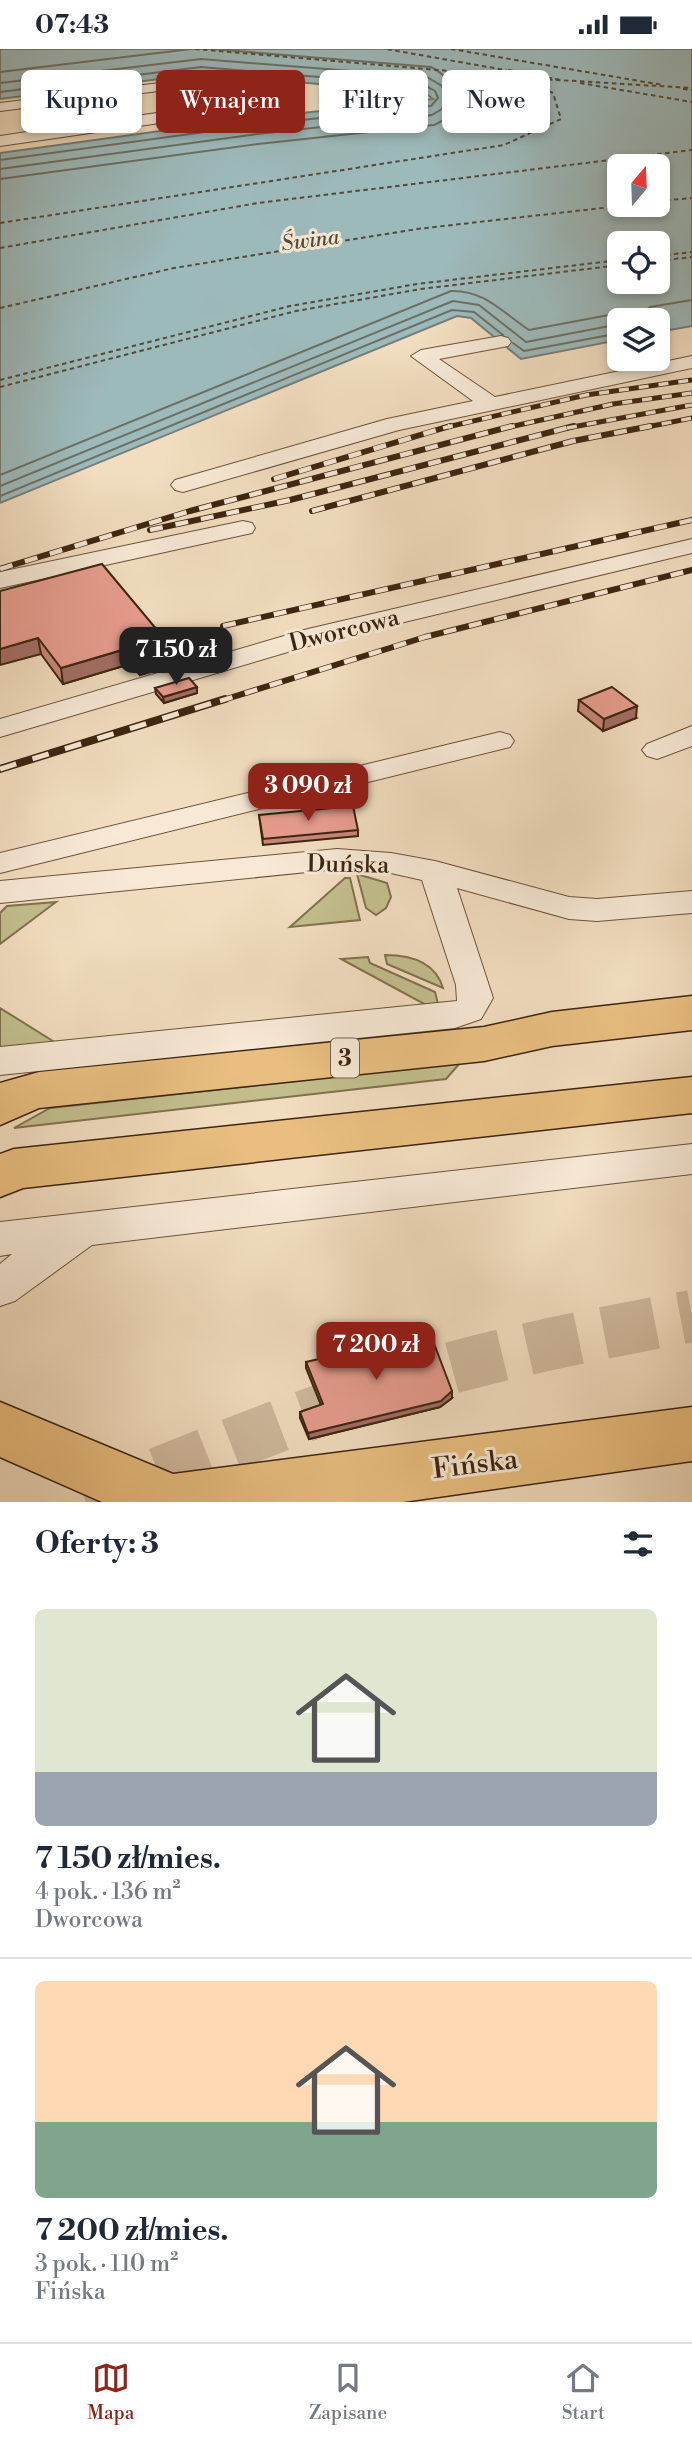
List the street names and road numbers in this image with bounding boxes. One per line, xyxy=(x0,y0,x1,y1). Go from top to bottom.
street label: Dworcowa xyxy=(286,603,403,659)
street label: Duńska xyxy=(306,849,390,881)
road number: 3 xyxy=(331,1039,359,1077)
street label: Fińska xyxy=(430,1442,521,1487)

